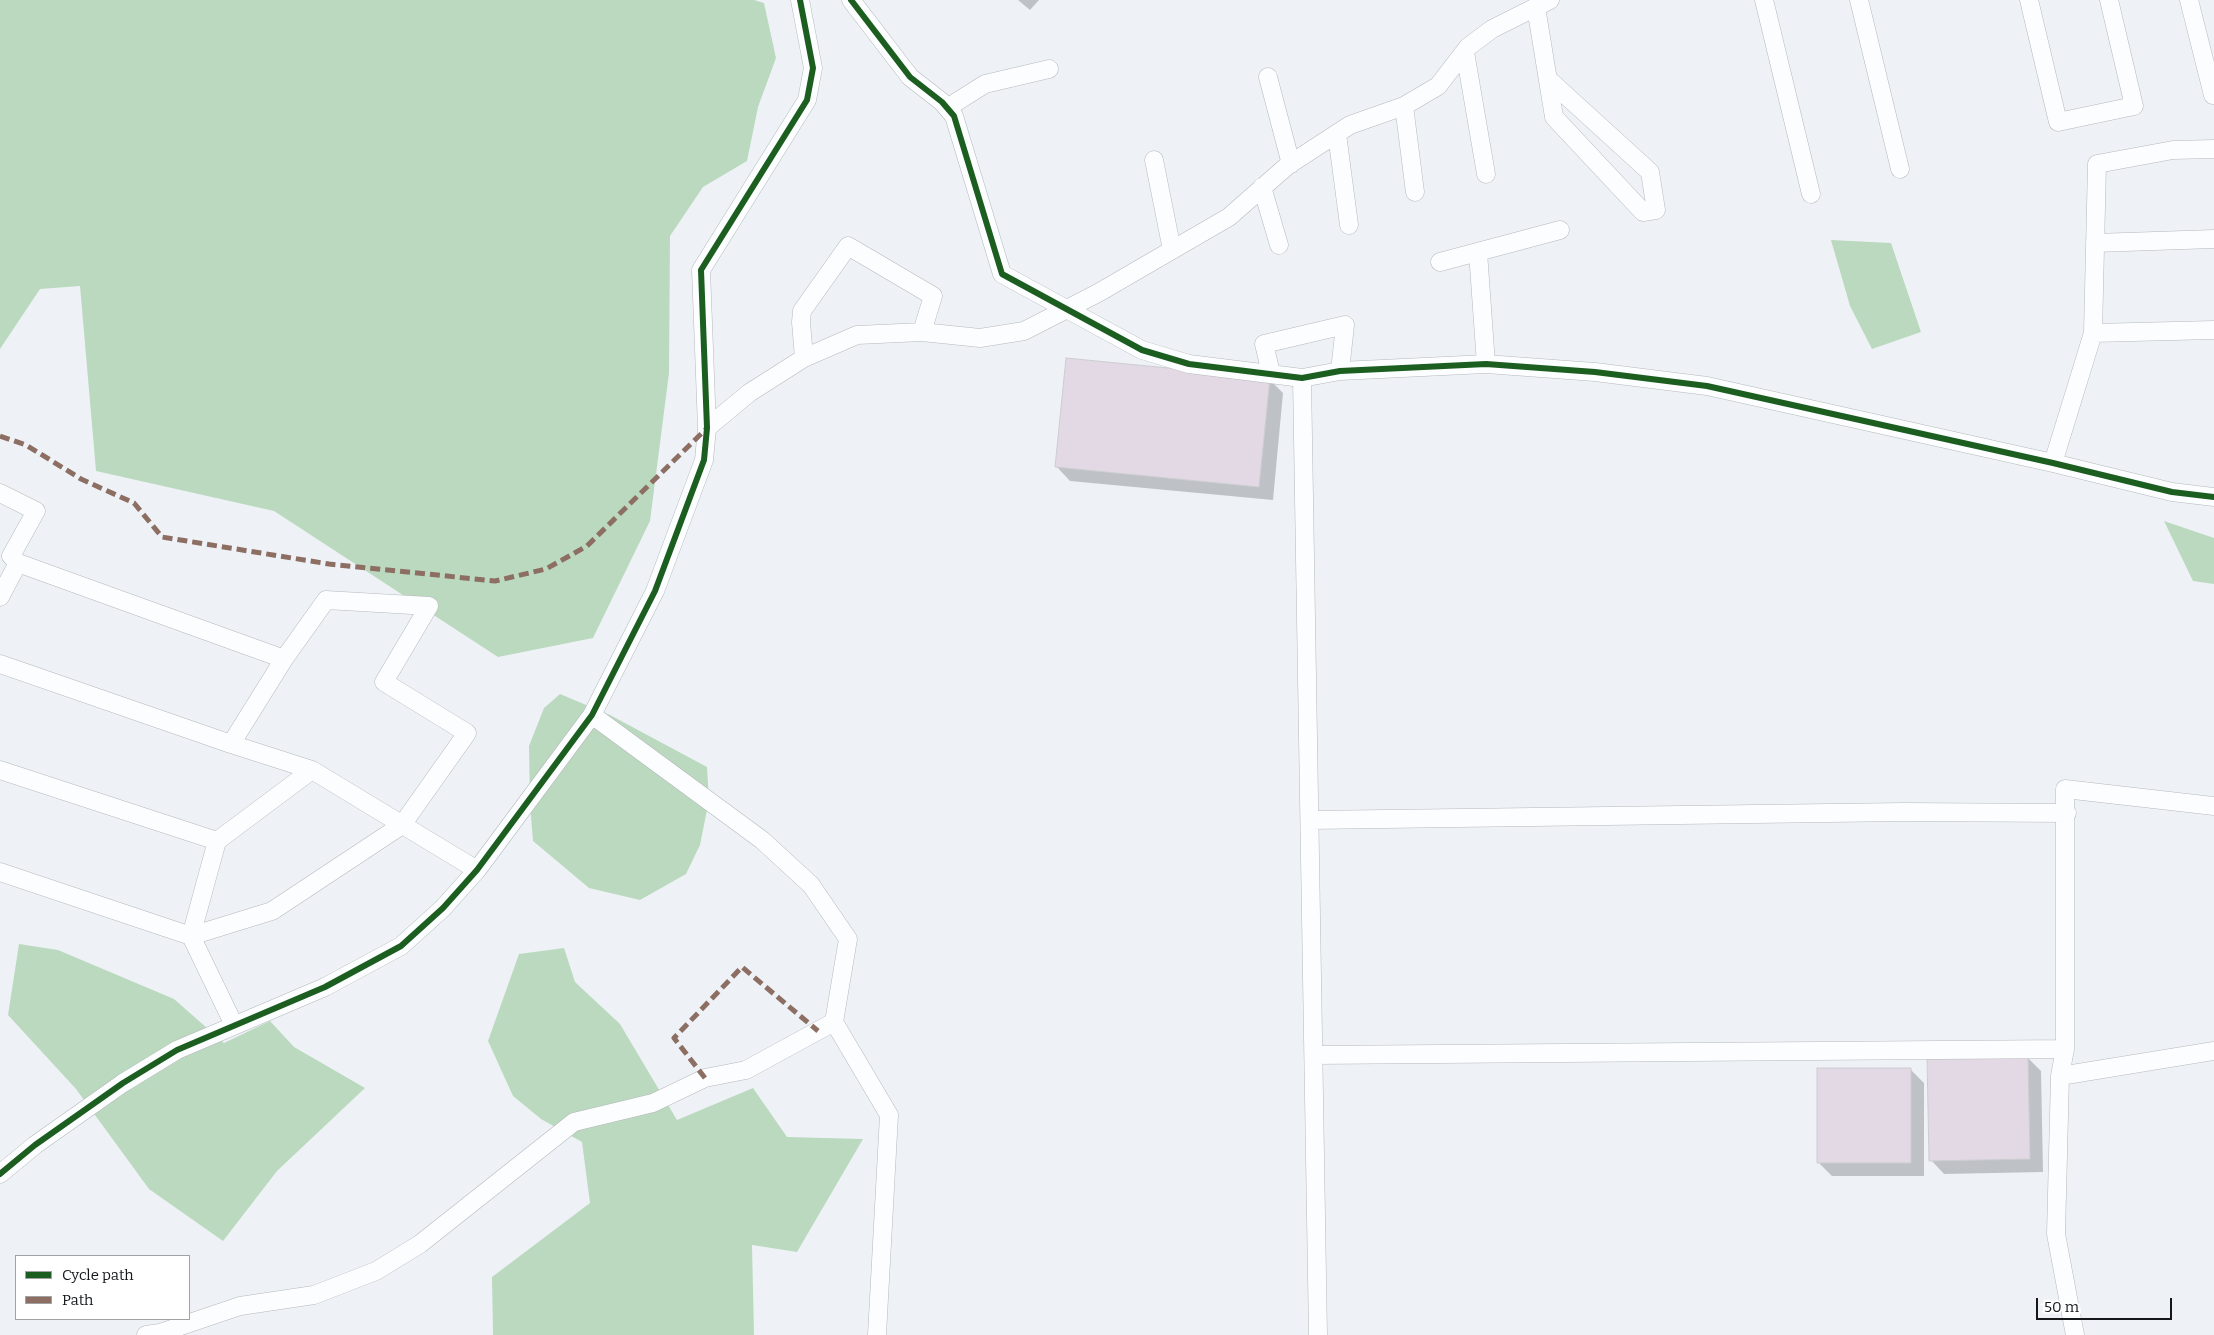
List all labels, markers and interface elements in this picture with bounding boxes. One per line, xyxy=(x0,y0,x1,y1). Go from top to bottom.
legend xyxy=(15,1255,190,1320)
text: Cycle path xyxy=(62,1266,134,1284)
scale bar xyxy=(2039,1288,2175,1320)
text: Path xyxy=(62,1291,93,1309)
text: 50 m xyxy=(2044,1298,2079,1316)

